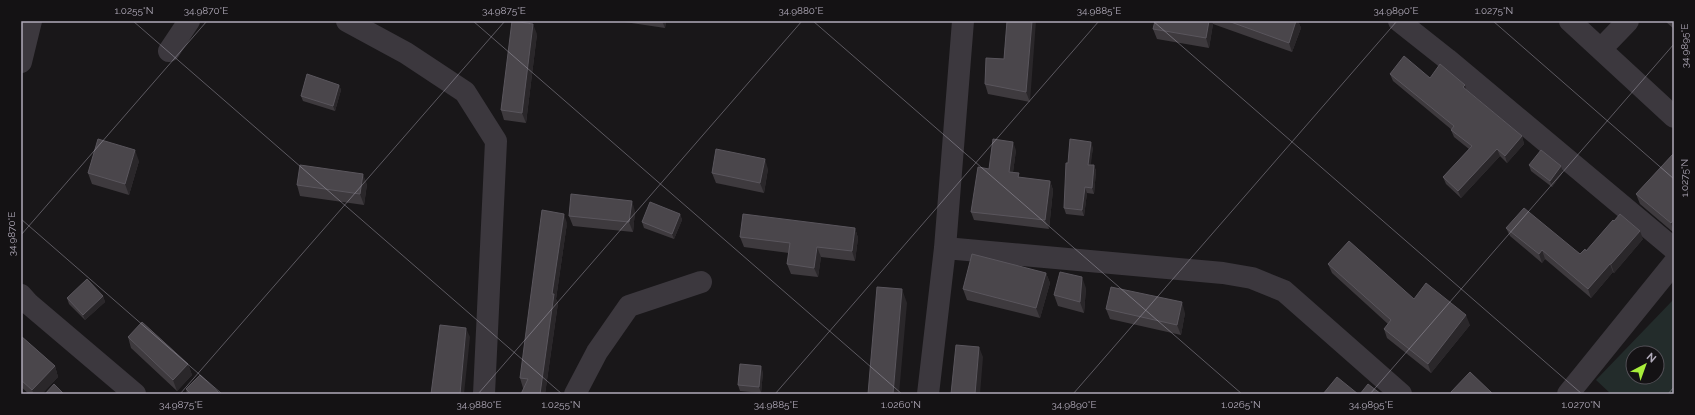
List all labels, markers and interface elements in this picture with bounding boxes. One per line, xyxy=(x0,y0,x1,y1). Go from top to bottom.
text: 1.0255°N xyxy=(115,5,153,16)
text: 34.9870°E xyxy=(184,5,228,16)
text: 34.9875°E xyxy=(482,5,526,16)
text: 34.9880°E xyxy=(778,5,824,16)
text: 34.9885°E xyxy=(1077,5,1121,16)
text: 34.9890°E xyxy=(1373,5,1419,16)
text: 1.0275°N xyxy=(1475,5,1513,16)
text: 34.9895°E xyxy=(1679,24,1690,68)
text: 1.0275°N xyxy=(1679,159,1690,197)
text: 34.9870°E xyxy=(6,212,17,256)
north arrow xyxy=(1625,345,1665,385)
text: N xyxy=(1644,350,1659,365)
text: 34.9875°E xyxy=(159,399,203,410)
text: 34.9880°E xyxy=(456,399,502,410)
text: 1.0255°N xyxy=(542,399,580,410)
text: 34.9885°E xyxy=(754,399,798,410)
text: 1.0260°N xyxy=(881,399,921,410)
text: 34.9890°E xyxy=(1051,399,1097,410)
text: 1.0265°N xyxy=(1221,399,1261,410)
text: 34.9895°E xyxy=(1349,399,1393,410)
text: 1.0270°N xyxy=(1561,399,1601,410)

